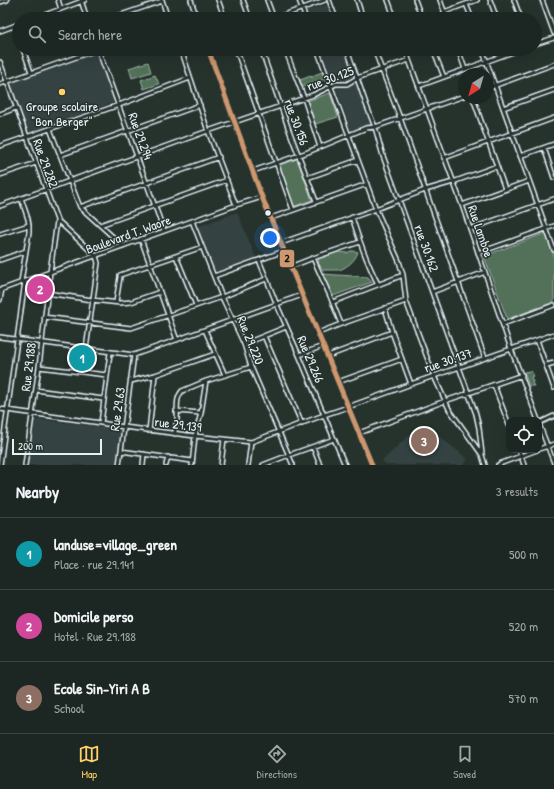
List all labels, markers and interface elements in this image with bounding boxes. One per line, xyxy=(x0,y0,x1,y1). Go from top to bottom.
search box xyxy=(12,12,542,56)
icon: search xyxy=(26,23,48,45)
text: Search here xyxy=(58,24,122,45)
street label: rue 30.125 xyxy=(304,61,357,95)
north arrow xyxy=(458,68,494,104)
marker: Groupe scolaire "Bon Berger" xyxy=(57,87,67,97)
street label: rue 30.156 xyxy=(280,96,314,148)
place label: Groupe scolaire "Bon Berger" xyxy=(26,97,98,130)
street label: Rue 29.294 xyxy=(124,110,158,162)
street label: Rue 29.282 xyxy=(29,136,63,190)
street label: Rue Lamboe xyxy=(464,203,498,259)
unlabelled marker xyxy=(263,208,273,218)
street label: Boulevard T. Waore xyxy=(83,210,173,258)
street label: rue 30.162 xyxy=(410,222,444,274)
your location xyxy=(260,228,280,248)
line badge: 2 xyxy=(279,249,295,268)
text: 2 xyxy=(284,251,290,265)
pin: 2 xyxy=(27,274,53,304)
street label: Rue 29.220 xyxy=(233,313,269,367)
street label: Rue 29.266 xyxy=(293,333,329,385)
street label: Rue 29.188 xyxy=(16,341,40,392)
pin: 1 xyxy=(69,343,95,373)
street label: rue 30.137 xyxy=(422,343,474,377)
street label: Rue 29.63 xyxy=(105,386,129,432)
street label: rue 29.139 xyxy=(153,412,203,436)
map controls xyxy=(506,417,542,453)
button: locate xyxy=(506,417,542,453)
pin: 3 xyxy=(411,426,437,456)
scale bar xyxy=(12,437,102,456)
text: 200 m xyxy=(18,439,43,453)
text: Nearby xyxy=(16,480,59,503)
text: 3 results xyxy=(496,482,538,500)
text: landuse=village_green xyxy=(54,534,177,555)
text: 1 xyxy=(27,545,31,563)
text: 500 m xyxy=(509,545,538,563)
text: Place · rue 29.141 xyxy=(54,555,134,573)
text: Domicile perso xyxy=(54,606,133,627)
text: 2 xyxy=(26,617,32,635)
text: 520 m xyxy=(509,617,538,635)
text: Hotel · Rue 29.188 xyxy=(54,627,136,645)
text: Ecole Sin-Yiri A B xyxy=(54,678,150,699)
text: 3 xyxy=(26,689,32,707)
text: 570 m xyxy=(508,689,538,707)
text: School xyxy=(54,699,84,717)
tab: Map xyxy=(78,743,100,781)
tab: Directions xyxy=(257,743,297,781)
tab: Saved xyxy=(453,743,476,781)

